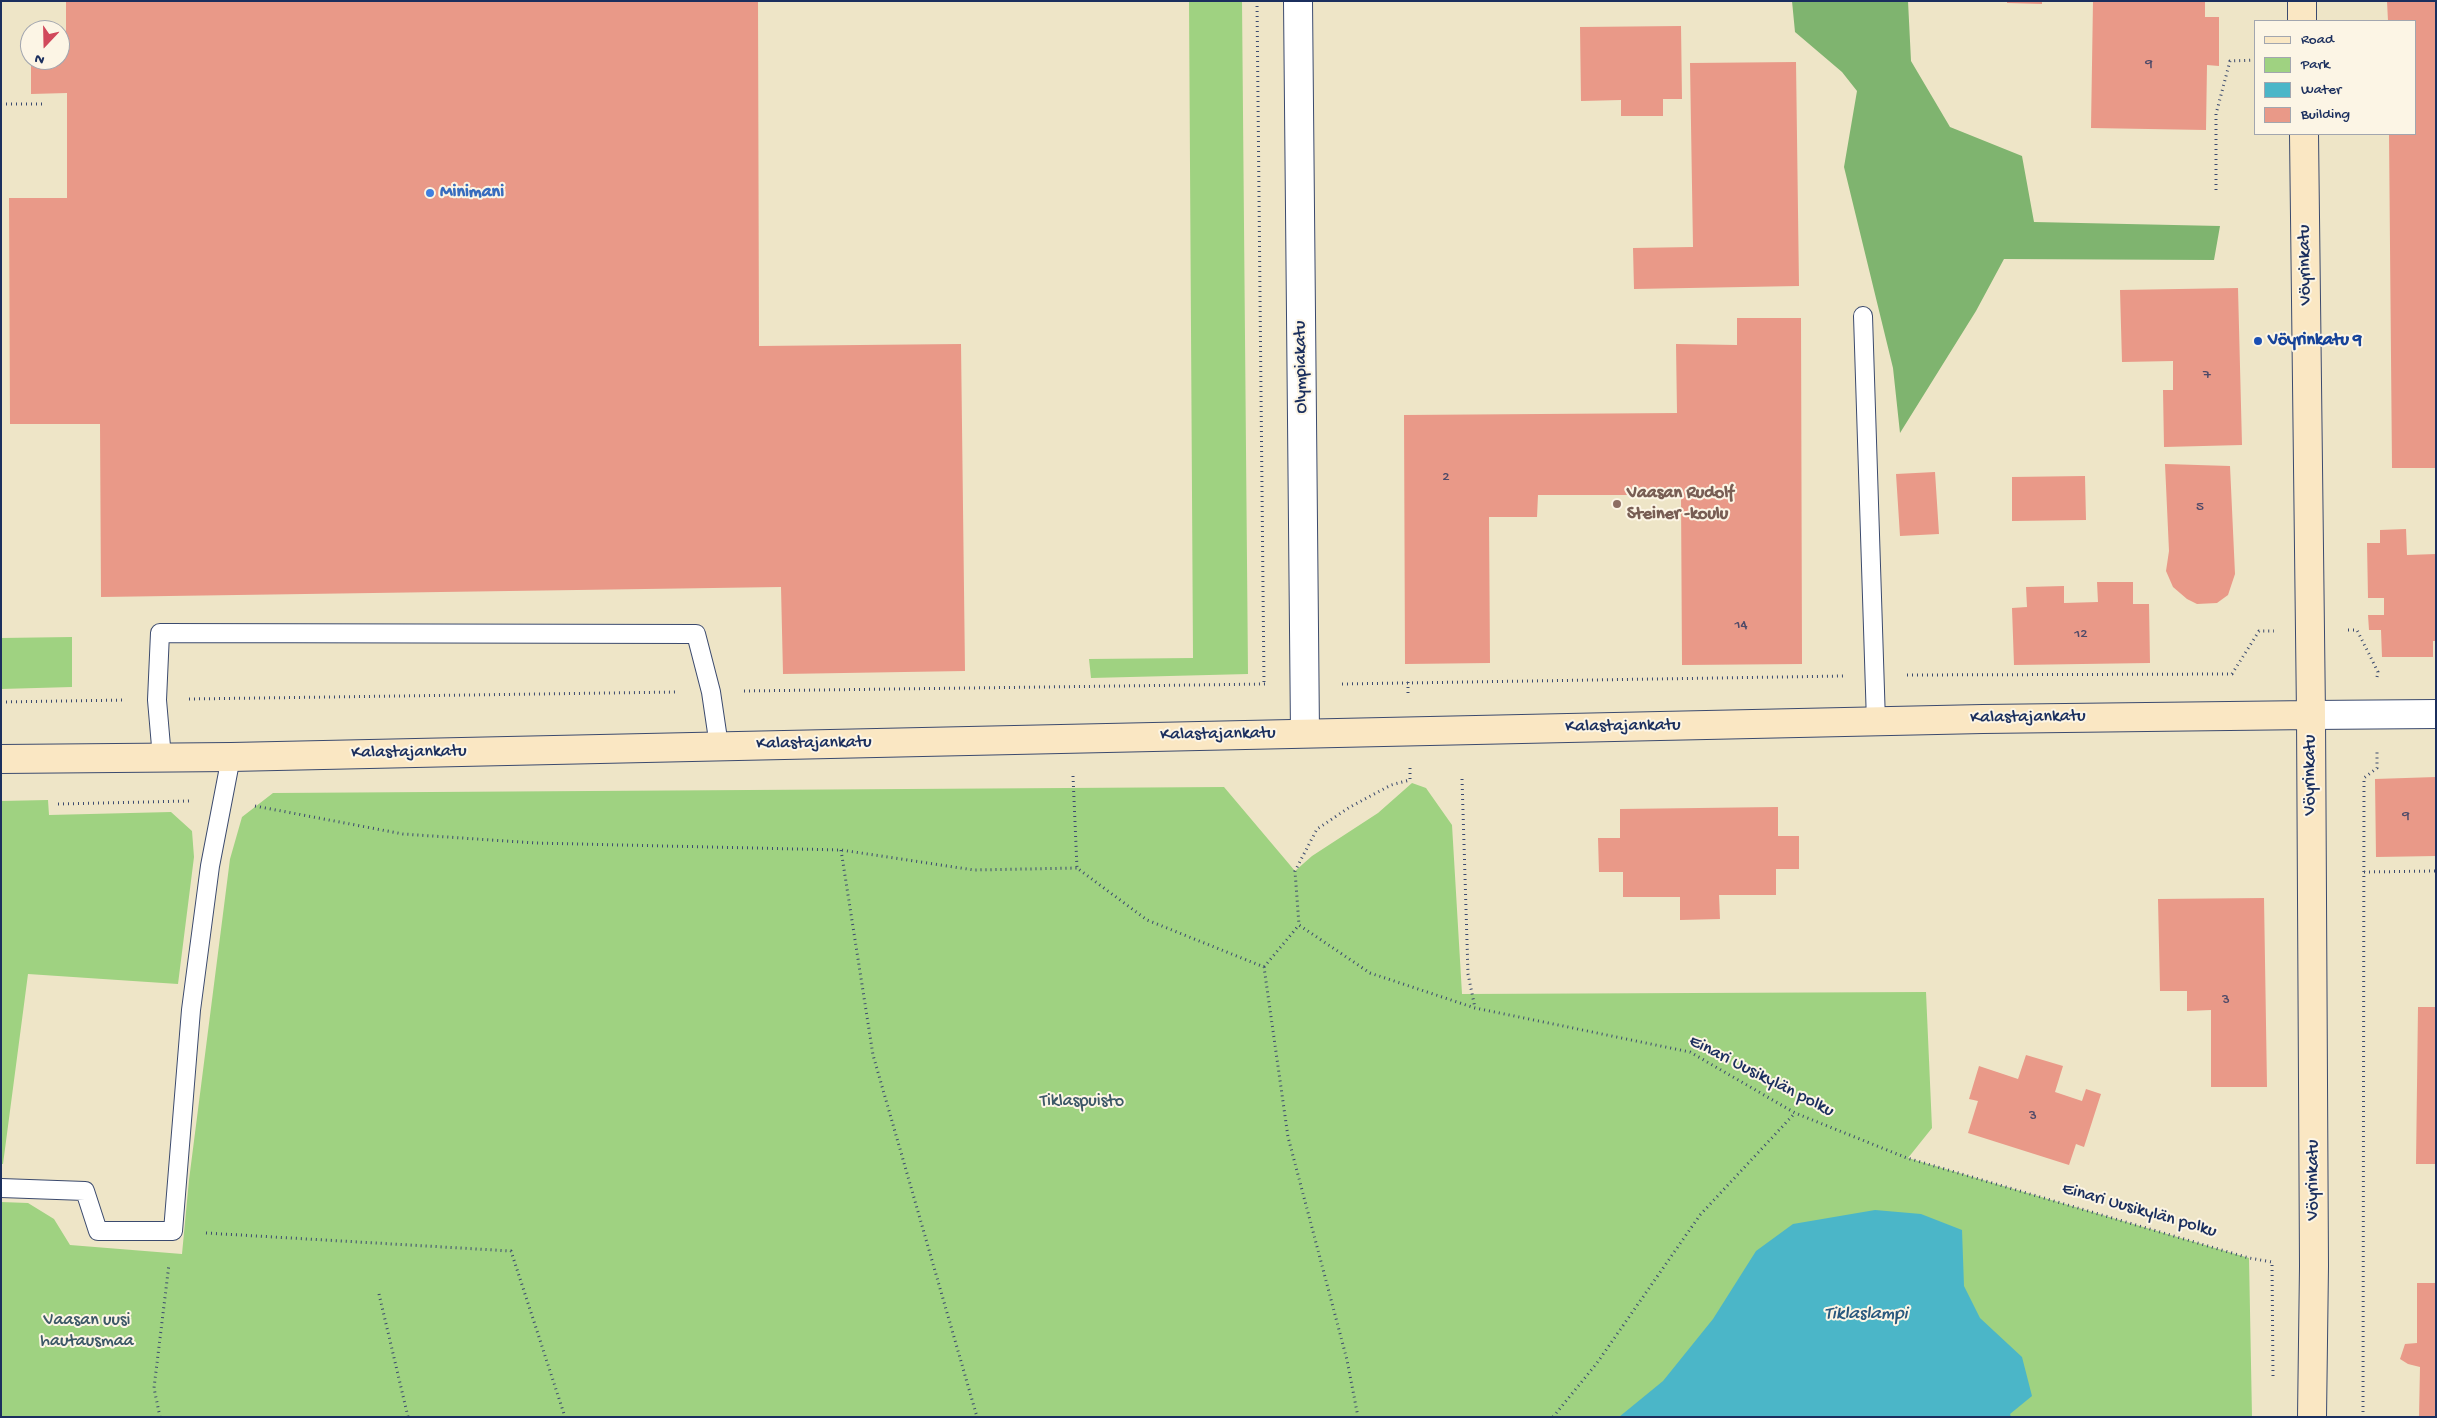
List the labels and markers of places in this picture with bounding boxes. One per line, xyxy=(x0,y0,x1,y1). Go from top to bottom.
place label: Minimani xyxy=(440,182,504,204)
marker: Minimani xyxy=(424,187,436,199)
place label: Vöyrinkatu 9 xyxy=(2268,330,2362,352)
marker: Vöyrinkatu 9 xyxy=(2252,335,2264,347)
place label: Vaasan Rudolf Steiner -koulu xyxy=(1627,483,1734,526)
marker: Vaasan Rudolf Steiner -koulu xyxy=(1611,498,1623,510)

